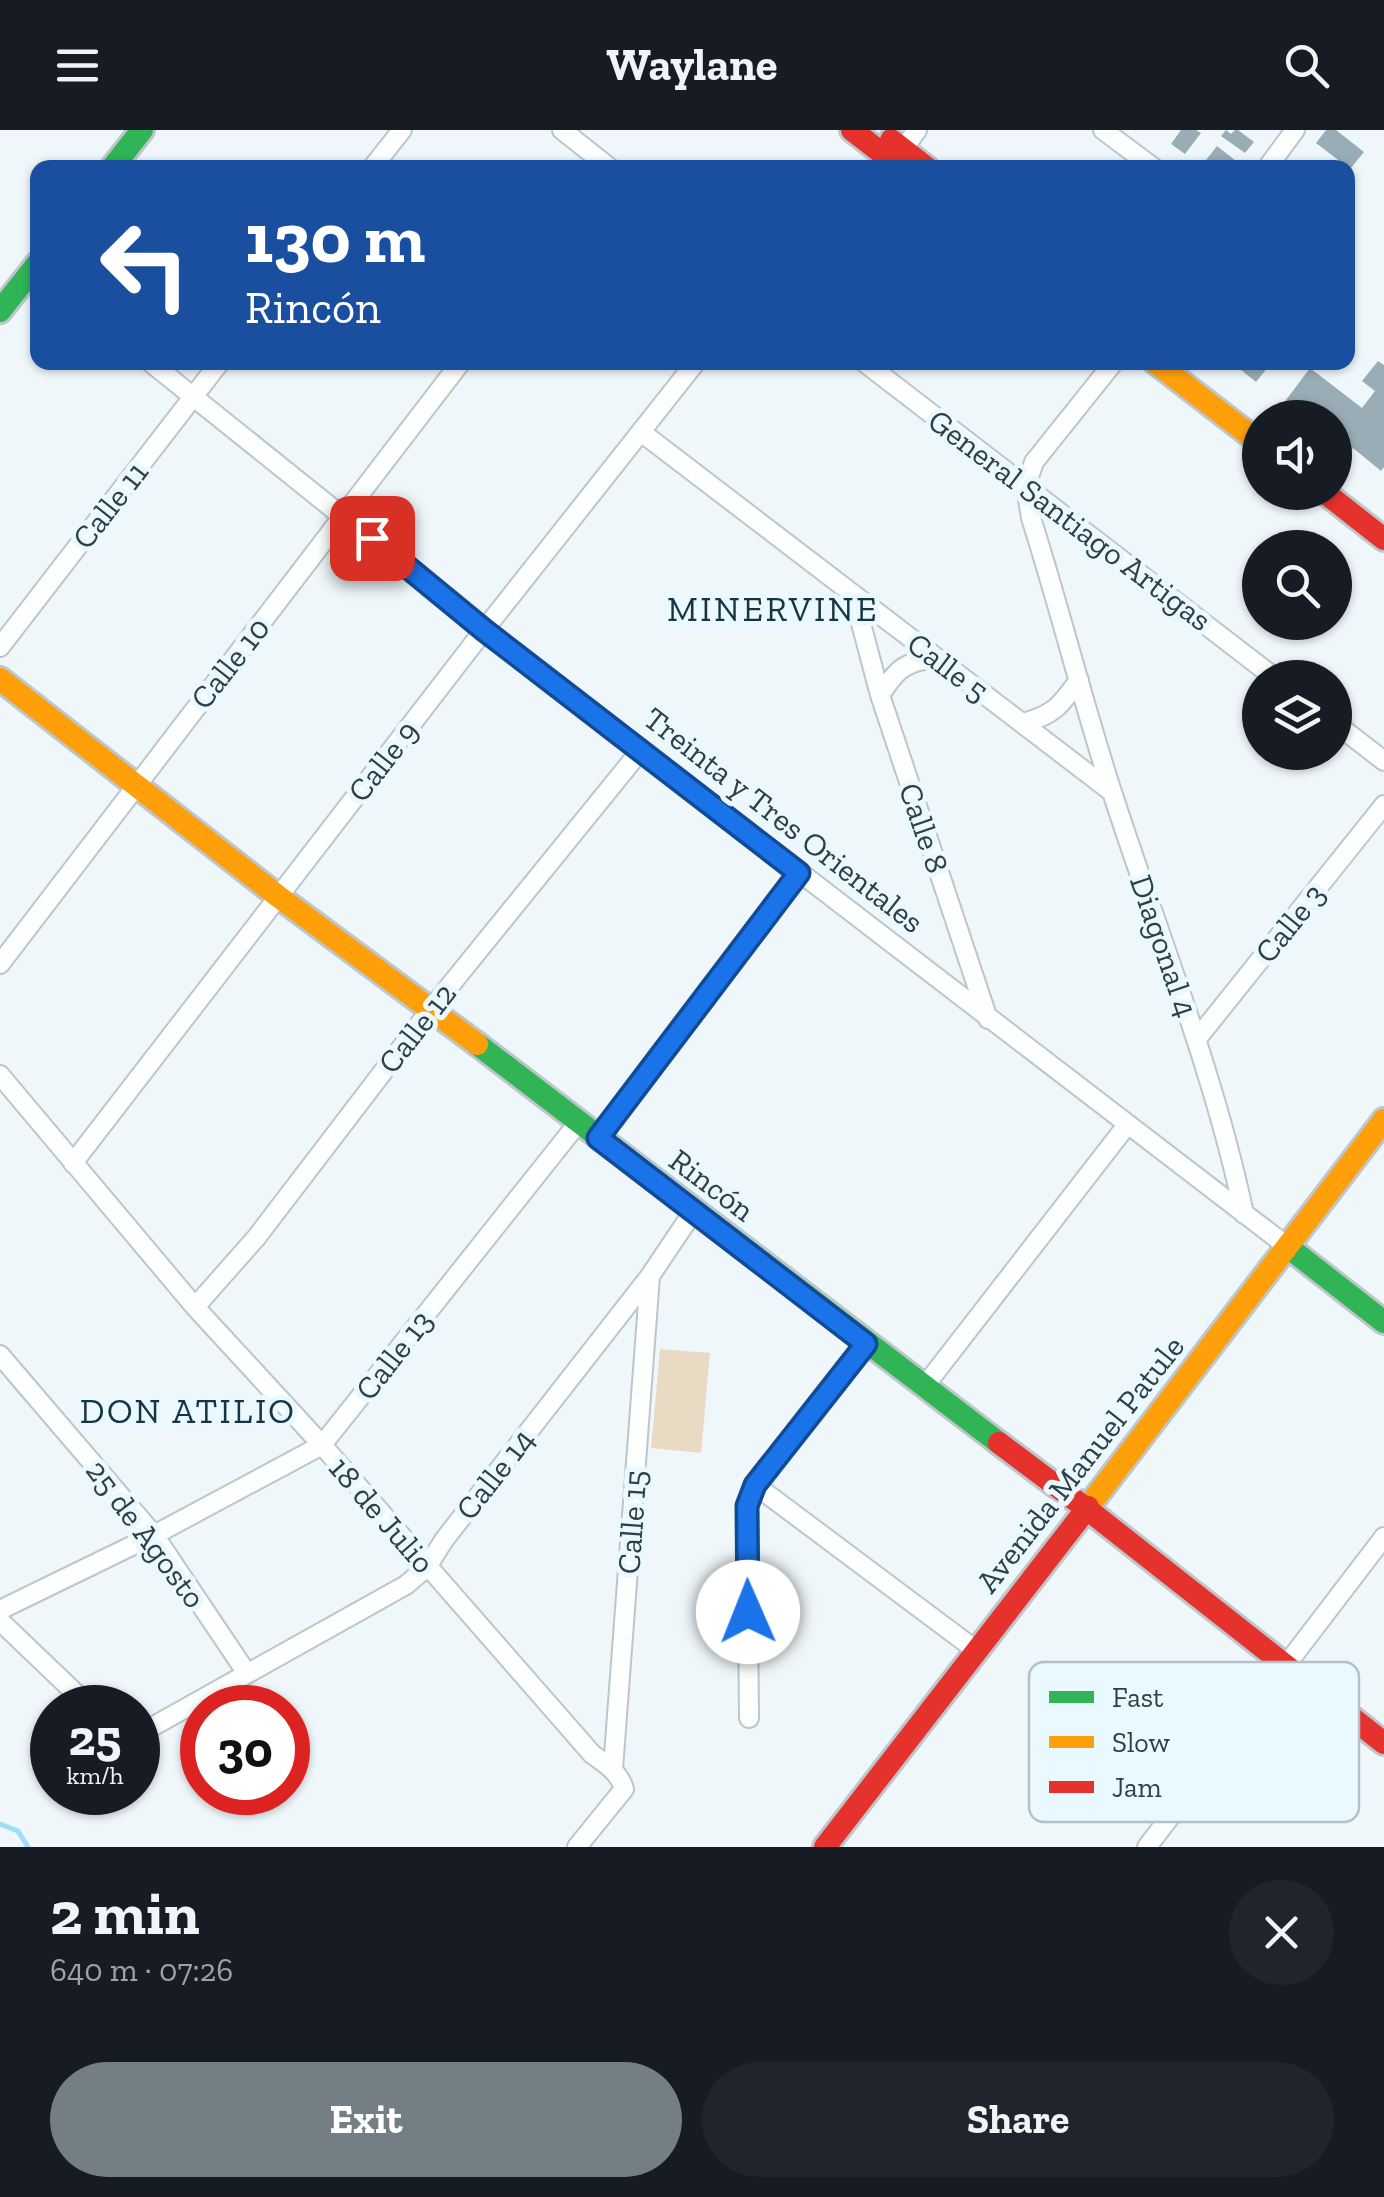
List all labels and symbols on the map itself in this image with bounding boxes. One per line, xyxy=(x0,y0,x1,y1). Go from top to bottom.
street label: General Santiago Artigas xyxy=(921,401,1219,639)
street label: Calle 11 xyxy=(64,454,156,556)
pin xyxy=(330,496,415,581)
district label: MINERVINE xyxy=(667,588,879,630)
street label: Calle 10 xyxy=(182,609,278,717)
street label: Calle 5 xyxy=(900,624,996,710)
street label: Treinta y Tres Orientales xyxy=(637,699,931,941)
street label: Calle 9 xyxy=(340,713,426,809)
street label: Calle 8 xyxy=(891,778,957,878)
street label: Diagonal 4 xyxy=(1122,870,1206,1022)
street label: Calle 3 xyxy=(1247,876,1333,970)
street label: Calle 12 xyxy=(370,975,464,1081)
street label: Rincón xyxy=(662,1141,763,1230)
street label: Calle 13 xyxy=(347,1303,441,1407)
street label: Avenida Manuel Patule xyxy=(968,1328,1192,1600)
district label: DON ATILIO xyxy=(80,1390,296,1432)
street label: Calle 14 xyxy=(448,1421,542,1527)
street label: 18 de Julio xyxy=(321,1449,443,1581)
street label: 25 de Agosto xyxy=(78,1452,214,1616)
street label: Calle 15 xyxy=(609,1469,655,1575)
position arrow xyxy=(696,1560,800,1664)
legend xyxy=(1029,1662,1359,1822)
text: Fast xyxy=(1112,1681,1164,1714)
speed limit sign: 30 xyxy=(180,1685,310,1815)
text: Slow xyxy=(1112,1726,1170,1759)
text: Jam xyxy=(1112,1771,1162,1804)

